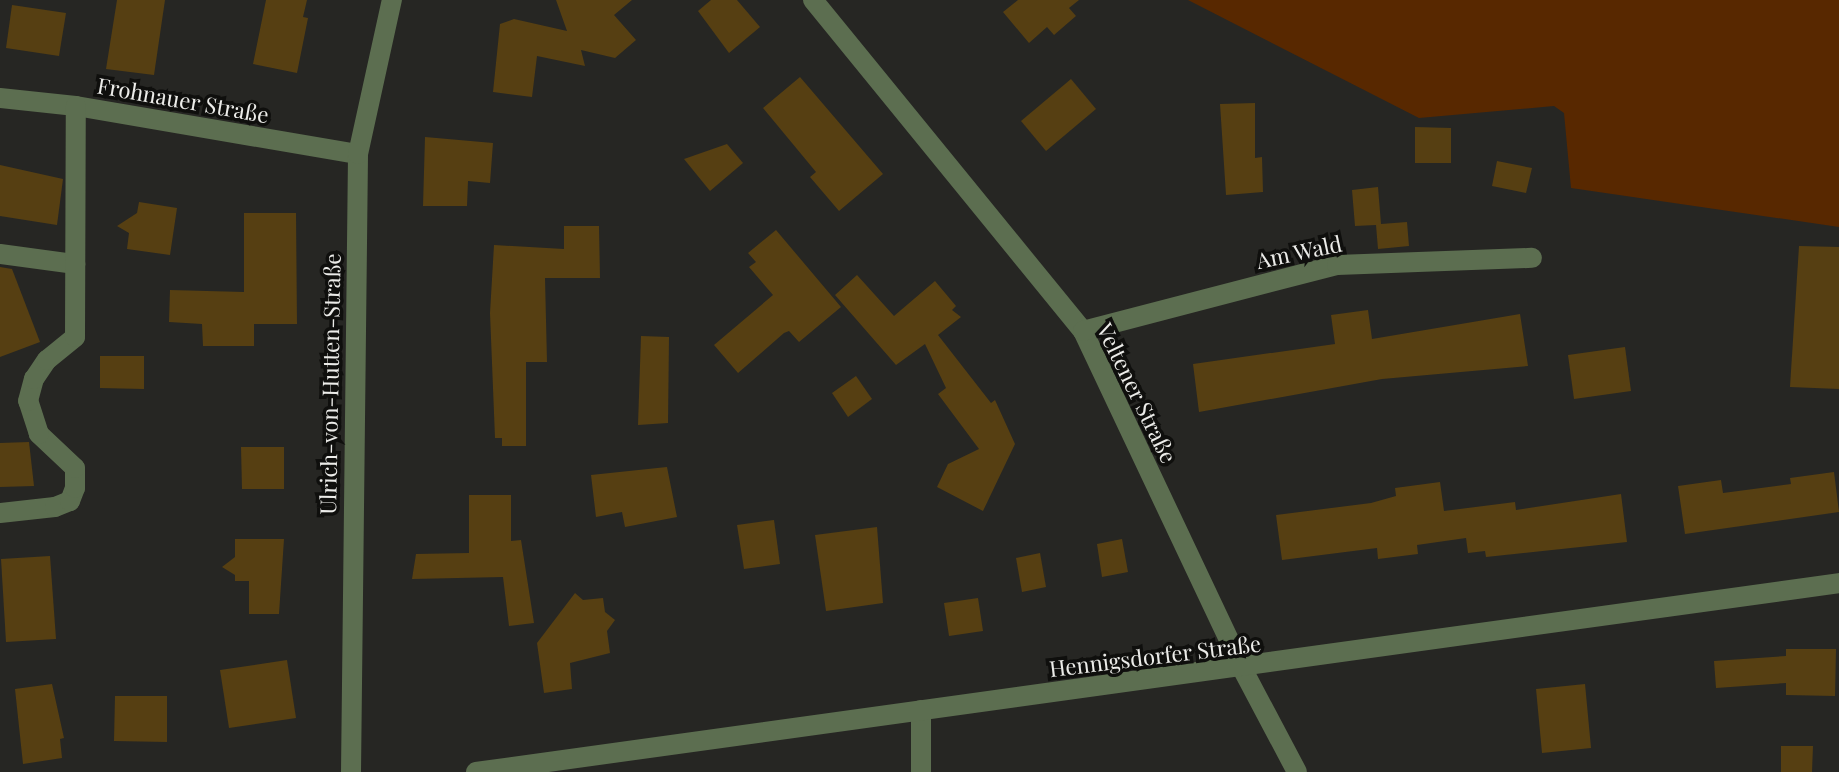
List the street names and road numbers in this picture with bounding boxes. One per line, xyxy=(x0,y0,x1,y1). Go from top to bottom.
street label: Frohnauer Straße xyxy=(95,72,271,128)
street label: Am Wald xyxy=(1253,230,1345,274)
street label: Ulrich-von-Hutten-Straße xyxy=(315,253,345,515)
street label: Veltener Straße xyxy=(1092,319,1182,467)
street label: Hennigsdorfer Straße xyxy=(1047,630,1263,682)

